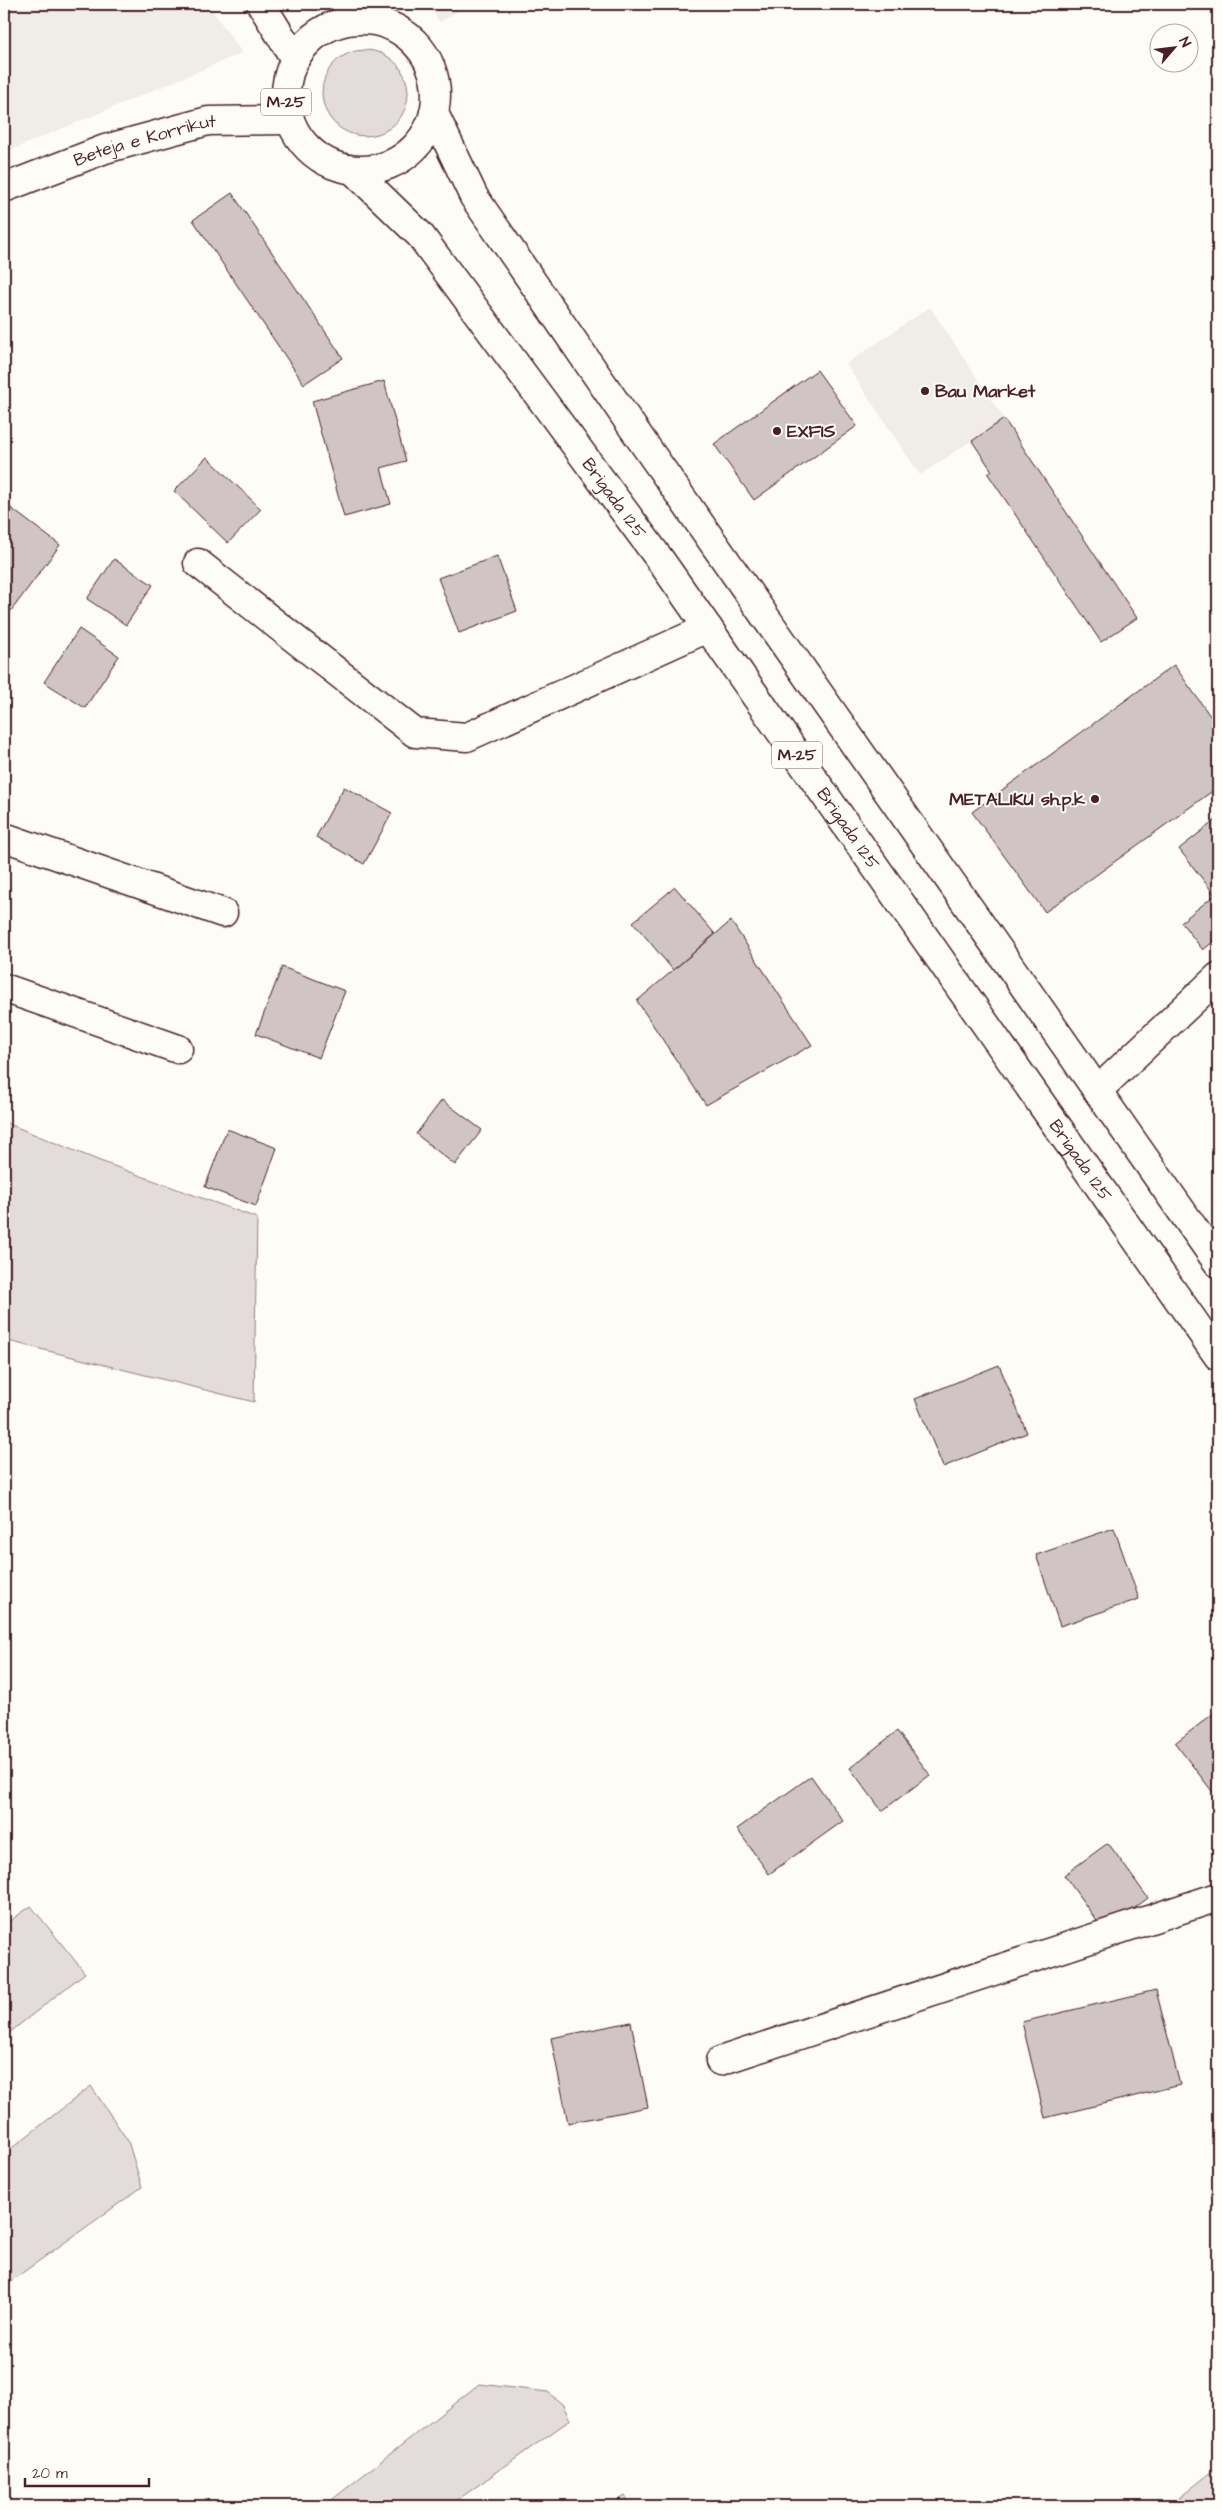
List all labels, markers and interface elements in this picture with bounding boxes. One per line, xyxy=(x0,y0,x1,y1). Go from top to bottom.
north arrow xyxy=(1150,22,1200,72)
text: N xyxy=(1174,34,1196,51)
road number: M-25 xyxy=(261,88,311,115)
street label: Beteja e Korrikut xyxy=(70,108,216,173)
place label: Bau Market xyxy=(935,379,1036,404)
marker: Bau Market xyxy=(919,385,931,397)
place label: EXFIS xyxy=(787,419,836,444)
marker: EXFIS xyxy=(771,425,783,437)
street label: Brigada 125 xyxy=(576,452,653,544)
road number: M-25 xyxy=(772,742,822,768)
street label: Brigada 125 xyxy=(811,782,886,875)
place label: METALIKU sh.p.k xyxy=(949,787,1086,812)
marker: METALIKU sh.p.k xyxy=(1089,793,1101,805)
street label: Brigada 125 xyxy=(1043,1114,1118,1206)
scale bar xyxy=(25,2455,149,2487)
text: 20 m xyxy=(32,2463,68,2484)

